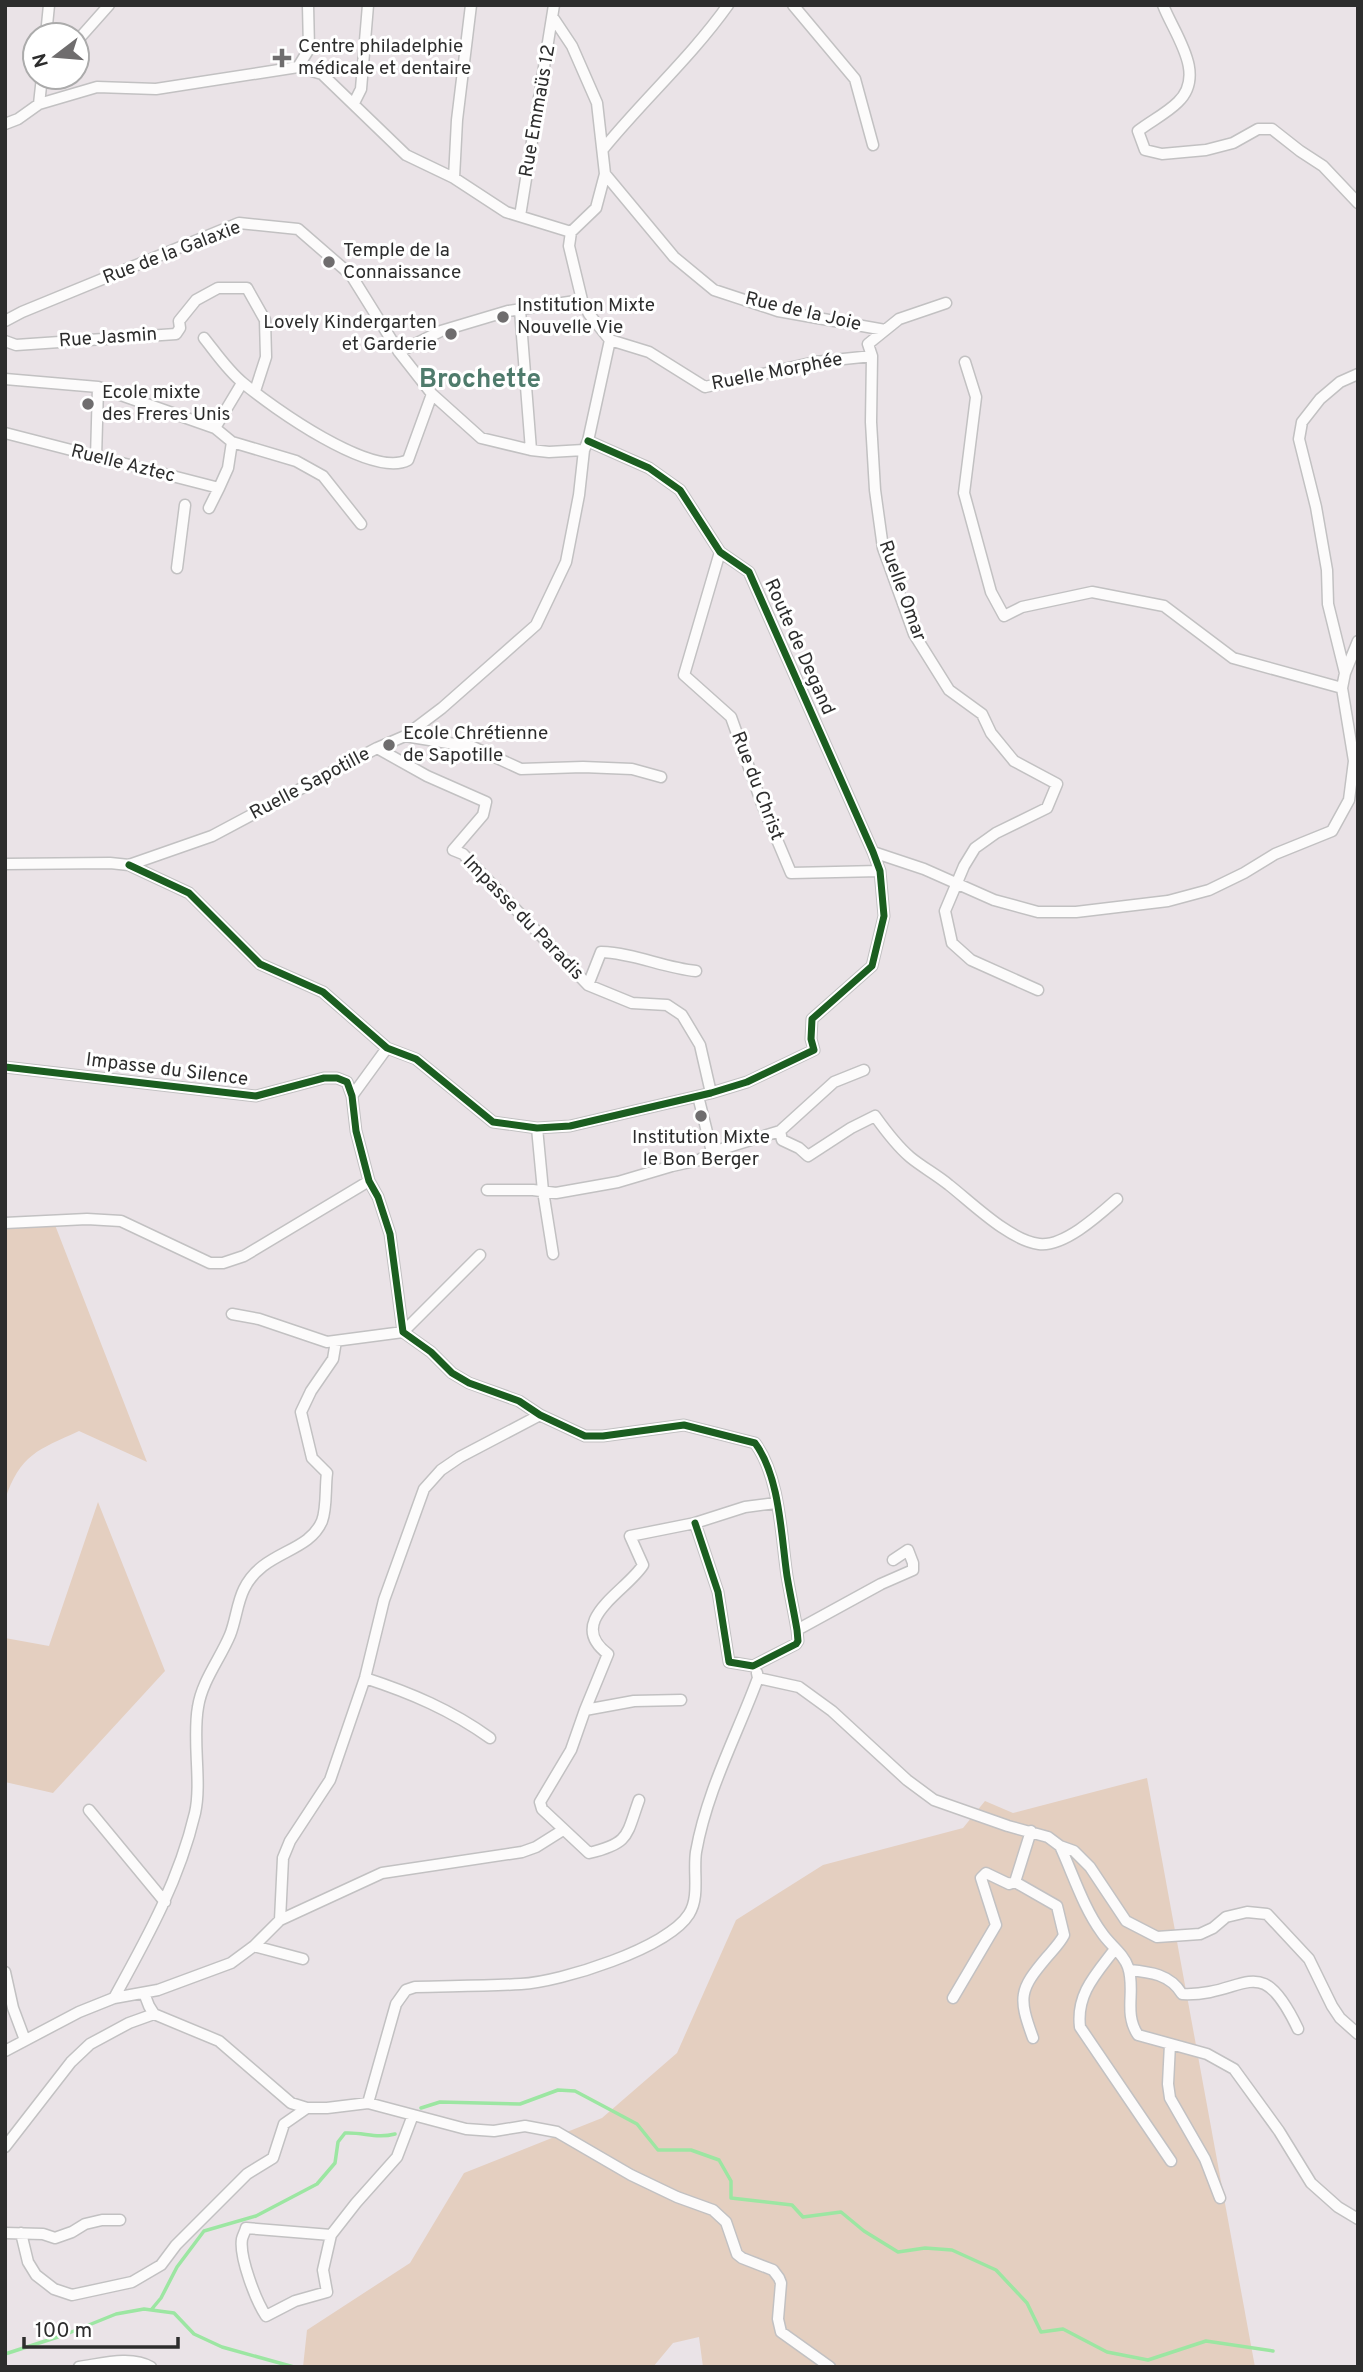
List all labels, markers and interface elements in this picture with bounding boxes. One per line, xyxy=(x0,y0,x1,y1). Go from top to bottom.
north arrow xyxy=(21,21,91,91)
place label: Centre philadelphie médicale et dentaire xyxy=(298,35,471,81)
street label: Rue Emmaüs 12 xyxy=(515,43,561,179)
marker: Centre philadelphie médicale et dentaire xyxy=(272,48,292,68)
text: N xyxy=(28,50,55,70)
street label: Rue de la Galaxie xyxy=(100,216,244,290)
place label: Temple de la Connaissance xyxy=(343,239,461,285)
marker: Temple de la Connaissance xyxy=(321,254,337,270)
street label: Rue de la Joie xyxy=(743,287,863,337)
place label: Institution Mixte Nouvelle Vie xyxy=(517,294,655,340)
marker: Institution Mixte Nouvelle Vie xyxy=(495,309,511,325)
place label: Lovely Kindergarten et Garderie xyxy=(263,311,437,357)
street label: Rue Jasmin xyxy=(58,323,158,353)
marker: Lovely Kindergarten et Garderie xyxy=(443,326,459,342)
street label: Ruelle Morphée xyxy=(709,348,845,396)
district label: Brochette xyxy=(419,364,541,397)
place label: Ecole mixte des Freres Unis xyxy=(102,381,231,427)
marker: Ecole mixte des Freres Unis xyxy=(80,396,96,412)
street label: Ruelle Aztec xyxy=(68,439,178,489)
street label: Ruelle Omar xyxy=(873,537,932,645)
street label: Route de Degand xyxy=(758,575,840,719)
place label: Ecole Chrétienne de Sapotille xyxy=(403,722,548,768)
street label: Rue du Christ xyxy=(725,728,789,844)
marker: Ecole Chrétienne de Sapotille xyxy=(381,737,397,753)
street label: Ruelle Sapotille xyxy=(246,742,374,826)
street label: Impasse du Paradis xyxy=(457,851,589,985)
street label: Impasse du Silence xyxy=(84,1048,250,1092)
marker: Institution Mixte le Bon Berger xyxy=(693,1108,709,1124)
place label: Institution Mixte le Bon Berger xyxy=(632,1126,770,1172)
scale bar xyxy=(24,2306,178,2350)
text: 100 m xyxy=(35,2318,92,2345)

